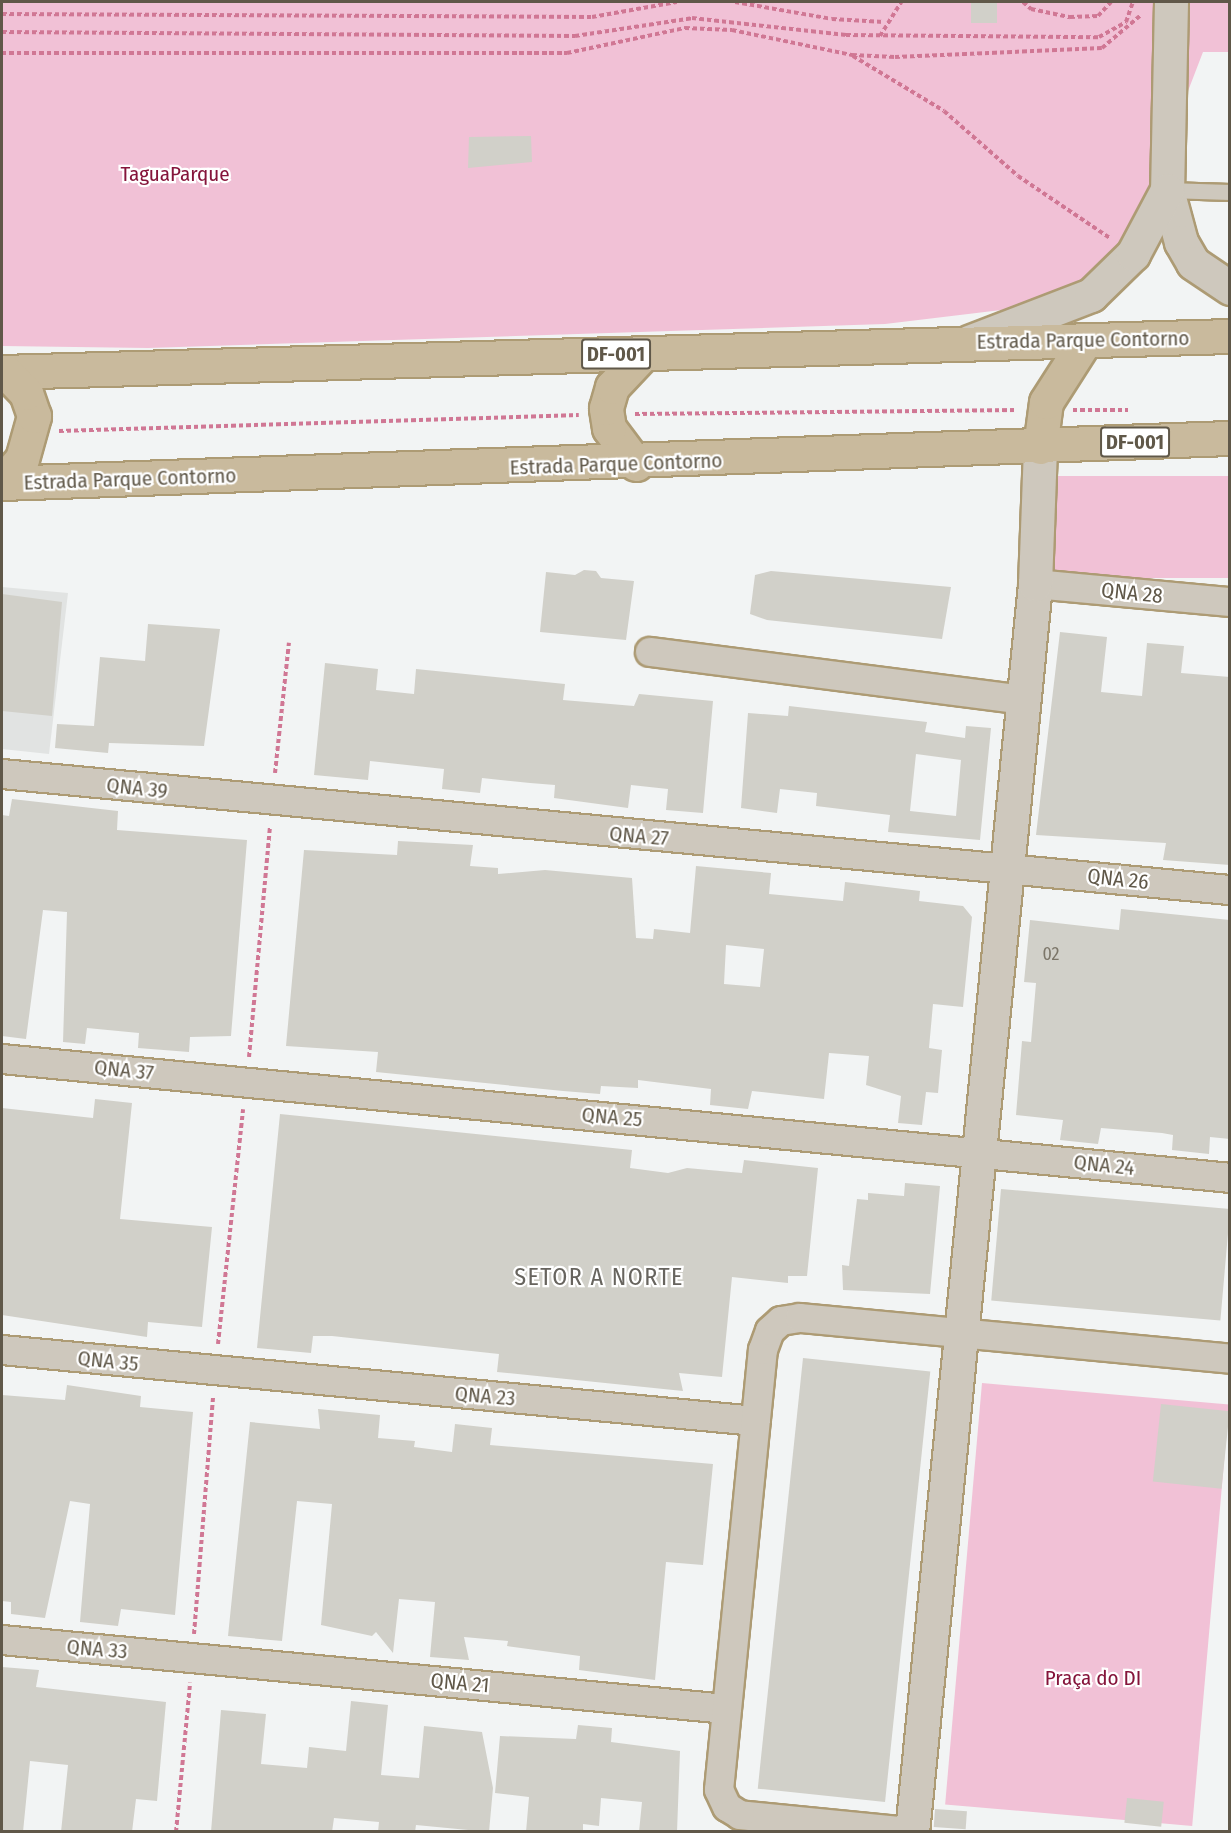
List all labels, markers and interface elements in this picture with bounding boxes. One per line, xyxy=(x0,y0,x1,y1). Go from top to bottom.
park label: TaguaParque xyxy=(120,161,230,187)
street label: Estrada Parque Contorno xyxy=(976,326,1190,354)
road number: DF-001 xyxy=(580,337,652,371)
road number: DF-001 xyxy=(1099,425,1171,459)
street label: Estrada Parque Contorno xyxy=(509,448,723,480)
street label: Estrada Parque Contorno xyxy=(23,463,237,495)
street label: QNA 28 xyxy=(1100,577,1164,609)
street label: QNA 39 xyxy=(105,772,169,804)
street label: QNA 27 xyxy=(608,821,670,851)
street label: QNA 26 xyxy=(1086,863,1150,895)
house number: 02 xyxy=(1042,943,1060,965)
street label: QNA 37 xyxy=(93,1054,155,1086)
street label: QNA 25 xyxy=(581,1102,643,1132)
street label: QNA 24 xyxy=(1072,1149,1136,1181)
district label: SETOR A NORTE xyxy=(514,1264,684,1292)
street label: QNA 35 xyxy=(76,1345,140,1377)
street label: QNA 23 xyxy=(454,1381,516,1411)
street label: QNA 33 xyxy=(66,1634,128,1664)
park label: Praça do DI xyxy=(1045,1665,1141,1691)
street label: QNA 21 xyxy=(430,1668,490,1698)

